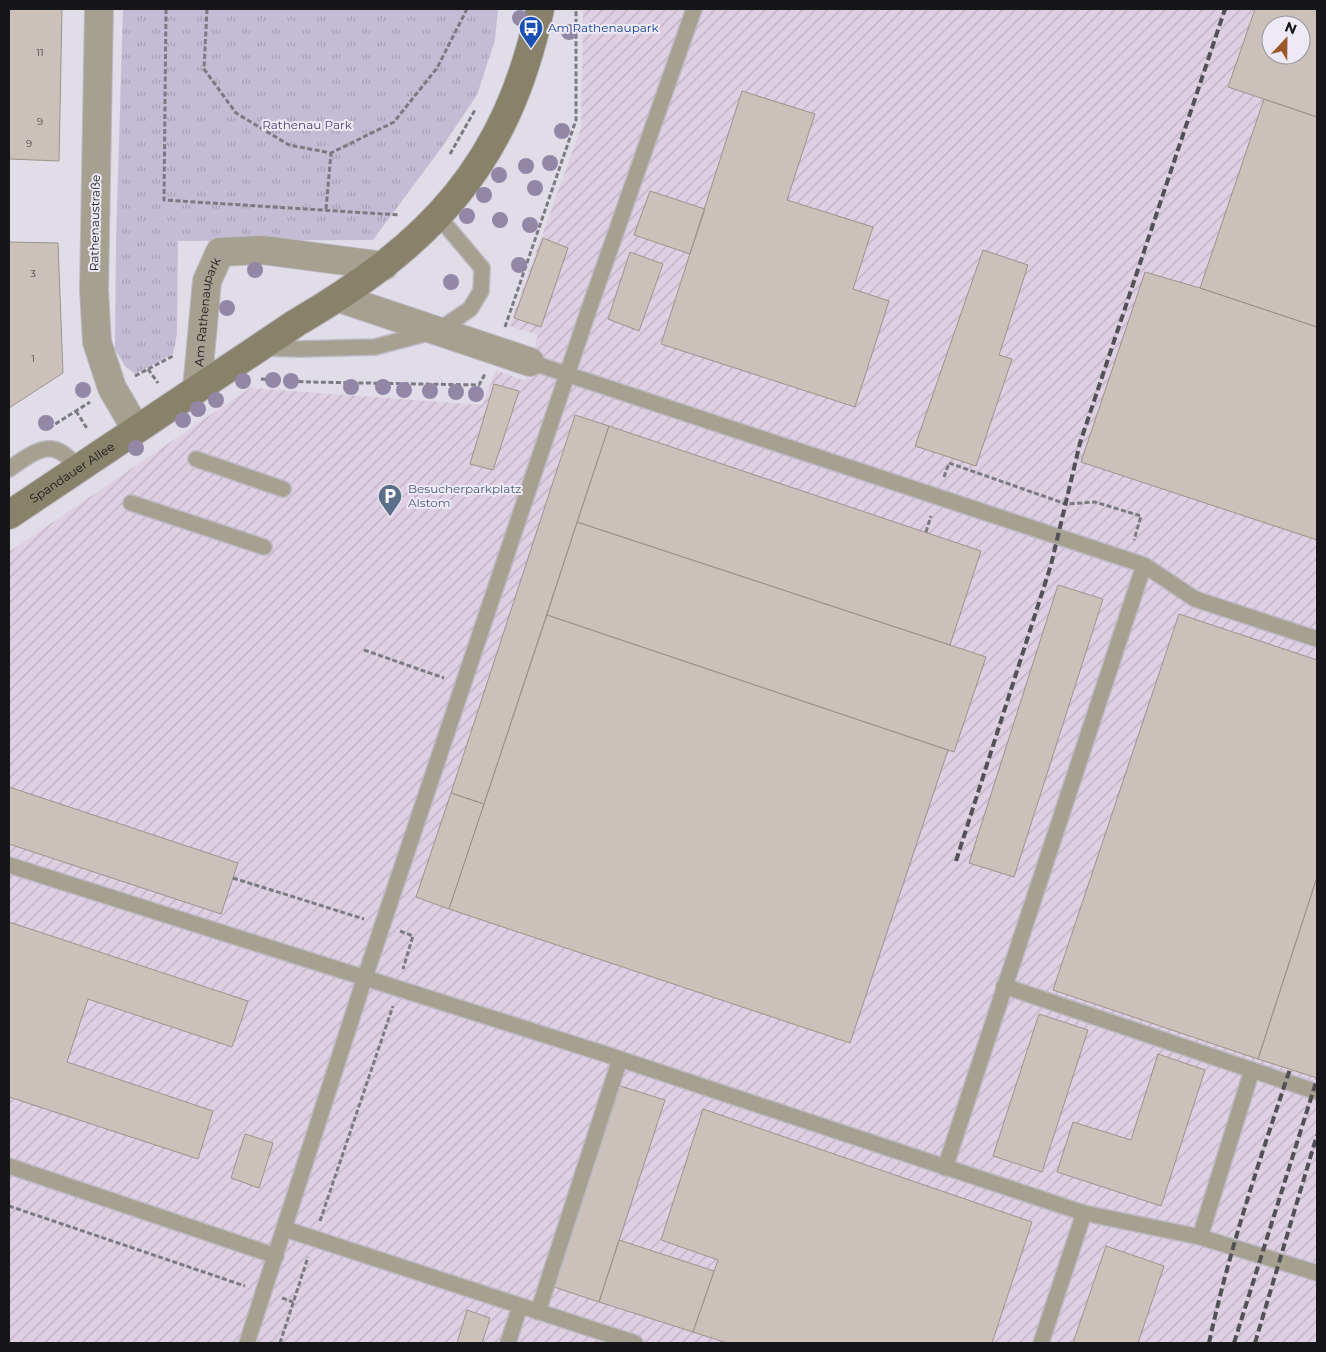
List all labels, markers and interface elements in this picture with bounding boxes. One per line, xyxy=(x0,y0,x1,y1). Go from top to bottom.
bus stop icon: Am Rathenaupark xyxy=(518,15,544,49)
north arrow xyxy=(1261,15,1311,65)
text: N xyxy=(1282,17,1299,38)
place label: Am Rathenaupark xyxy=(548,20,660,35)
house number: 11 xyxy=(36,46,44,59)
house number: 9 xyxy=(37,115,43,128)
park label: Rathenau Park xyxy=(262,117,353,132)
house number: 9 xyxy=(26,137,32,150)
street label: Rathenaustraße xyxy=(86,175,103,271)
street label: Am Rathenaupark xyxy=(191,254,224,367)
house number: 3 xyxy=(30,267,36,280)
house number: 1 xyxy=(31,352,35,365)
street label: Spandauer Allee xyxy=(27,439,117,506)
place label: Besucherparkplatz Alstom xyxy=(408,481,521,510)
parking icon: Besucherparkplatz Alstom xyxy=(377,483,403,517)

